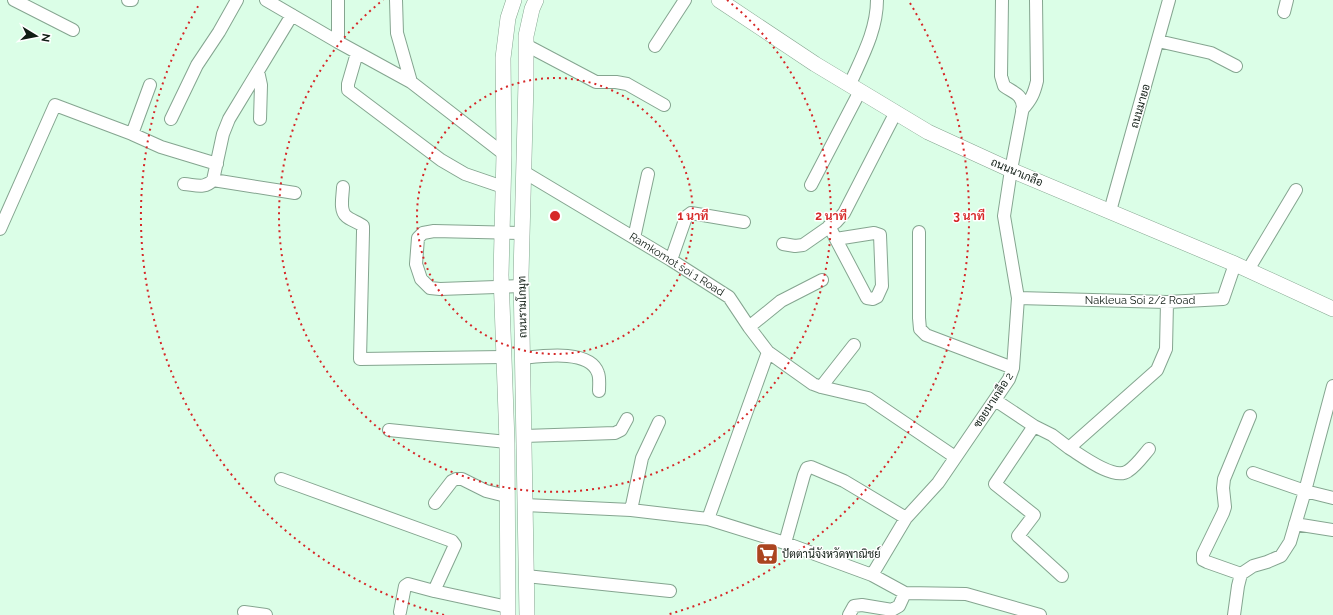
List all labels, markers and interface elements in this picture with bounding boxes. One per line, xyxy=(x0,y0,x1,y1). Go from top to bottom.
north arrow xyxy=(16,16,56,56)
text: N xyxy=(38,32,52,43)
street label: ถนนมายอ xyxy=(1128,83,1153,130)
street label: ถนนนาเกลือ xyxy=(989,155,1045,189)
text: 1 นาที xyxy=(678,208,709,223)
text: 2 นาที xyxy=(815,208,847,223)
text: 3 นาที xyxy=(953,208,985,223)
centre of rings xyxy=(548,209,562,223)
street label: Ramkomot soi 1 Road xyxy=(627,230,727,299)
street label: ถนนรามโกมุท xyxy=(513,276,532,338)
street label: Nakleua Soi 2/2 Road xyxy=(1085,294,1195,307)
street label: ซอยนาเกลือ 2 xyxy=(970,370,1016,430)
supermarket icon: ปัตตานีจังหวัดพาณิชย์ xyxy=(754,541,780,567)
place label: ปัตตานีจังหวัดพาณิชย์ xyxy=(782,546,881,561)

